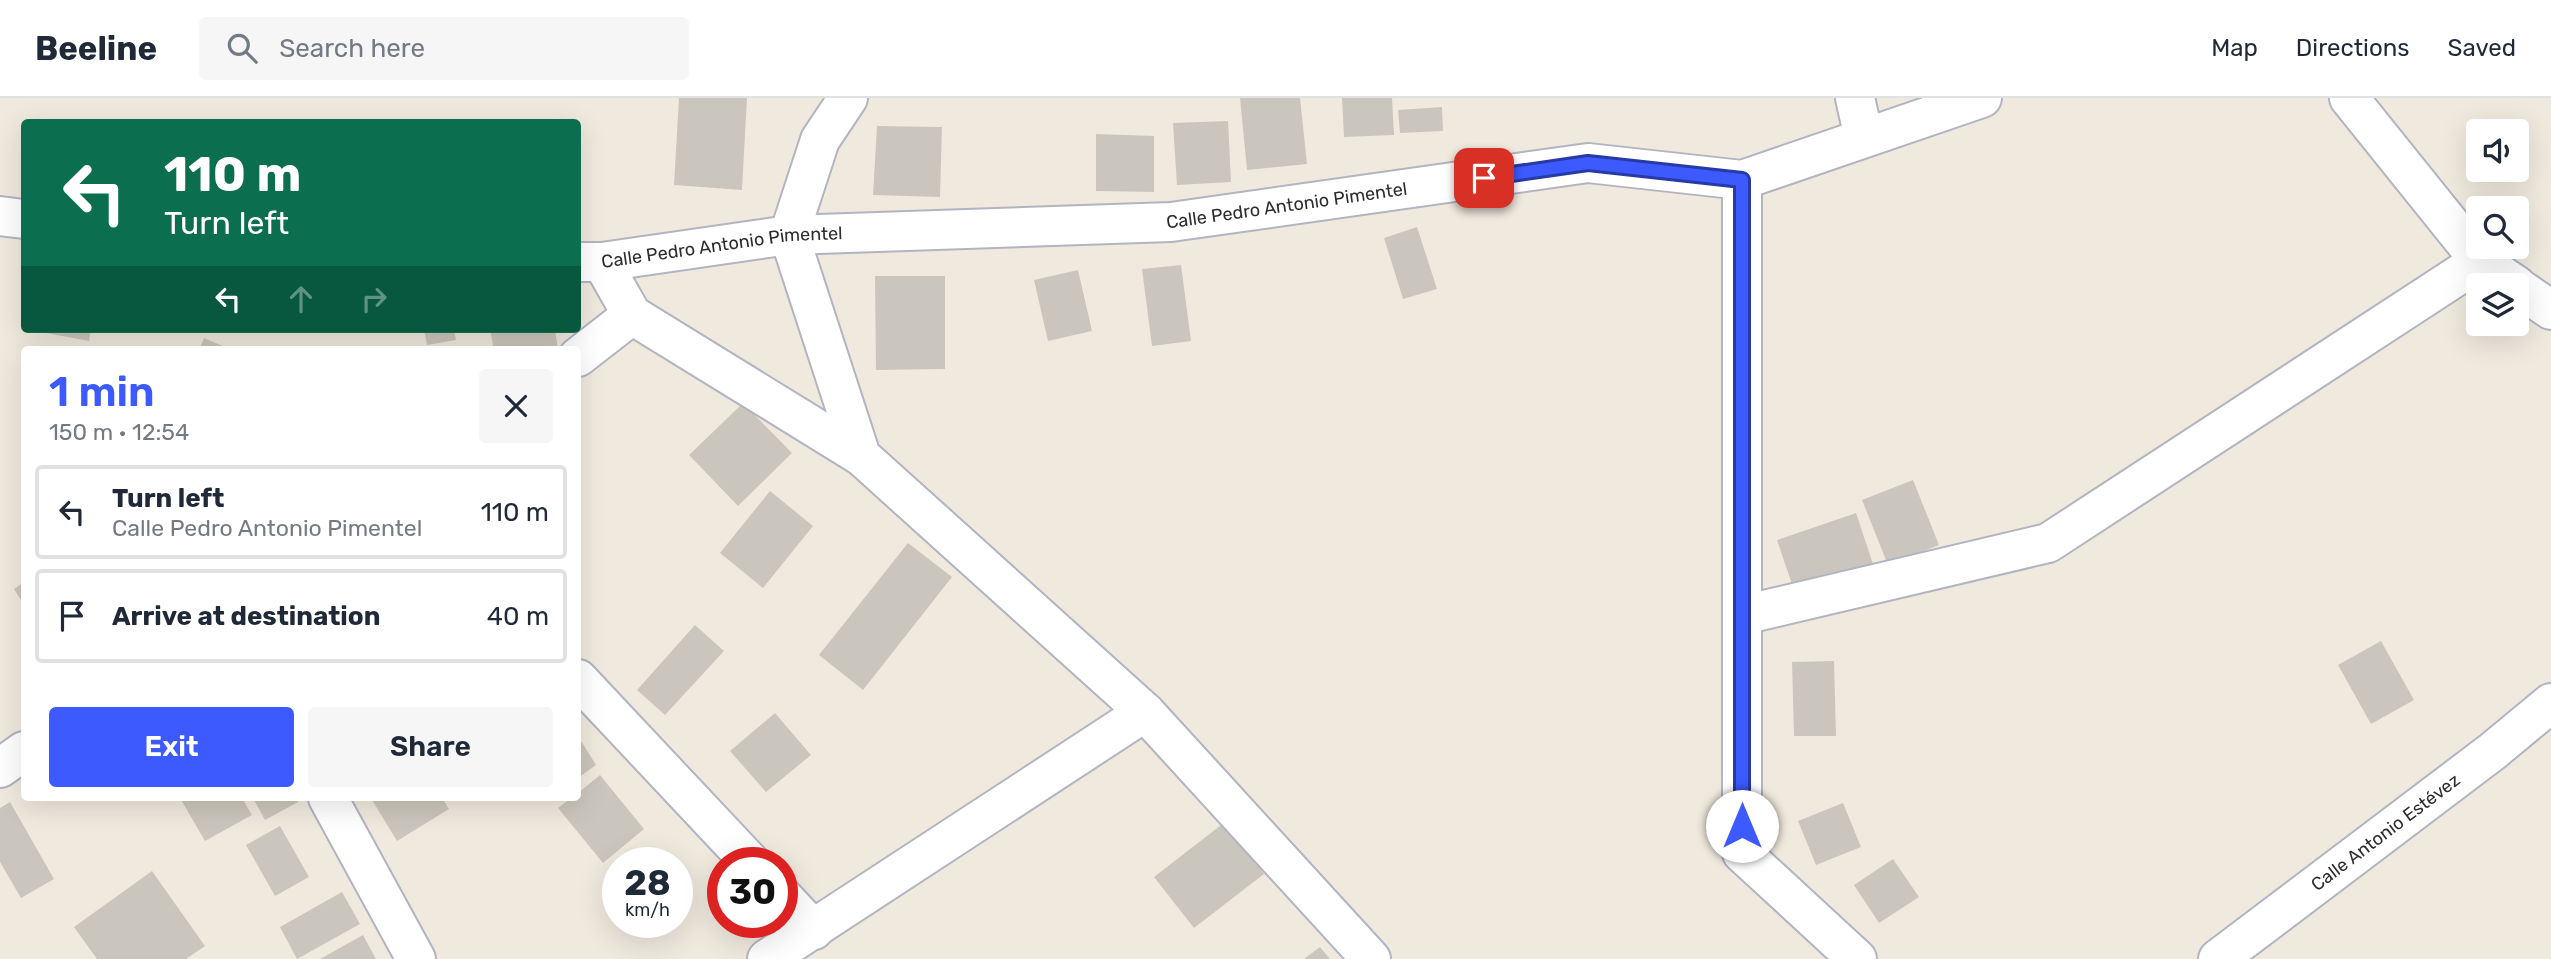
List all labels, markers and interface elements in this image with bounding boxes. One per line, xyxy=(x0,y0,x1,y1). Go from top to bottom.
search box xyxy=(199,17,689,80)
text: Beeline xyxy=(35,29,157,68)
icon: search xyxy=(223,29,261,67)
text: Search here xyxy=(279,33,425,64)
text: Map xyxy=(2211,34,2258,62)
text: Directions xyxy=(2296,34,2409,62)
text: Saved xyxy=(2447,34,2516,62)
map controls xyxy=(2466,119,2529,336)
button: sound xyxy=(2466,119,2529,182)
text: 110 m xyxy=(164,145,301,203)
icon: left xyxy=(49,147,140,238)
pin xyxy=(1454,148,1514,208)
icon: arrive xyxy=(1465,159,1503,197)
street label: Calle Pedro Antonio Pimentel xyxy=(1165,178,1409,234)
button: search xyxy=(2466,196,2529,259)
text: Turn left xyxy=(164,204,289,242)
street label: Calle Pedro Antonio Pimentel xyxy=(600,222,843,273)
button: layers xyxy=(2466,273,2529,336)
icon: left xyxy=(209,280,247,318)
icon: ahead xyxy=(282,280,320,318)
icon: right xyxy=(355,280,393,318)
text: 1 min xyxy=(49,367,155,417)
button: close xyxy=(479,369,553,443)
text: 150 m · 12:54 xyxy=(49,418,189,446)
text: Turn left xyxy=(112,483,224,514)
icon: left xyxy=(53,493,91,531)
text: 110 m xyxy=(481,497,549,528)
text: Calle Pedro Antonio Pimentel xyxy=(112,514,422,542)
icon: arrive xyxy=(53,597,91,635)
text: Arrive at destination xyxy=(112,601,380,632)
text: 40 m xyxy=(487,601,549,632)
button: Exit xyxy=(49,707,294,787)
button: Share xyxy=(308,707,553,787)
street label: Calle Antonio Estévez xyxy=(2307,769,2464,896)
position arrow xyxy=(1705,789,1779,863)
speed limit sign: 30 xyxy=(707,847,798,938)
text: 28 xyxy=(624,862,671,904)
text: km/h xyxy=(625,899,670,921)

